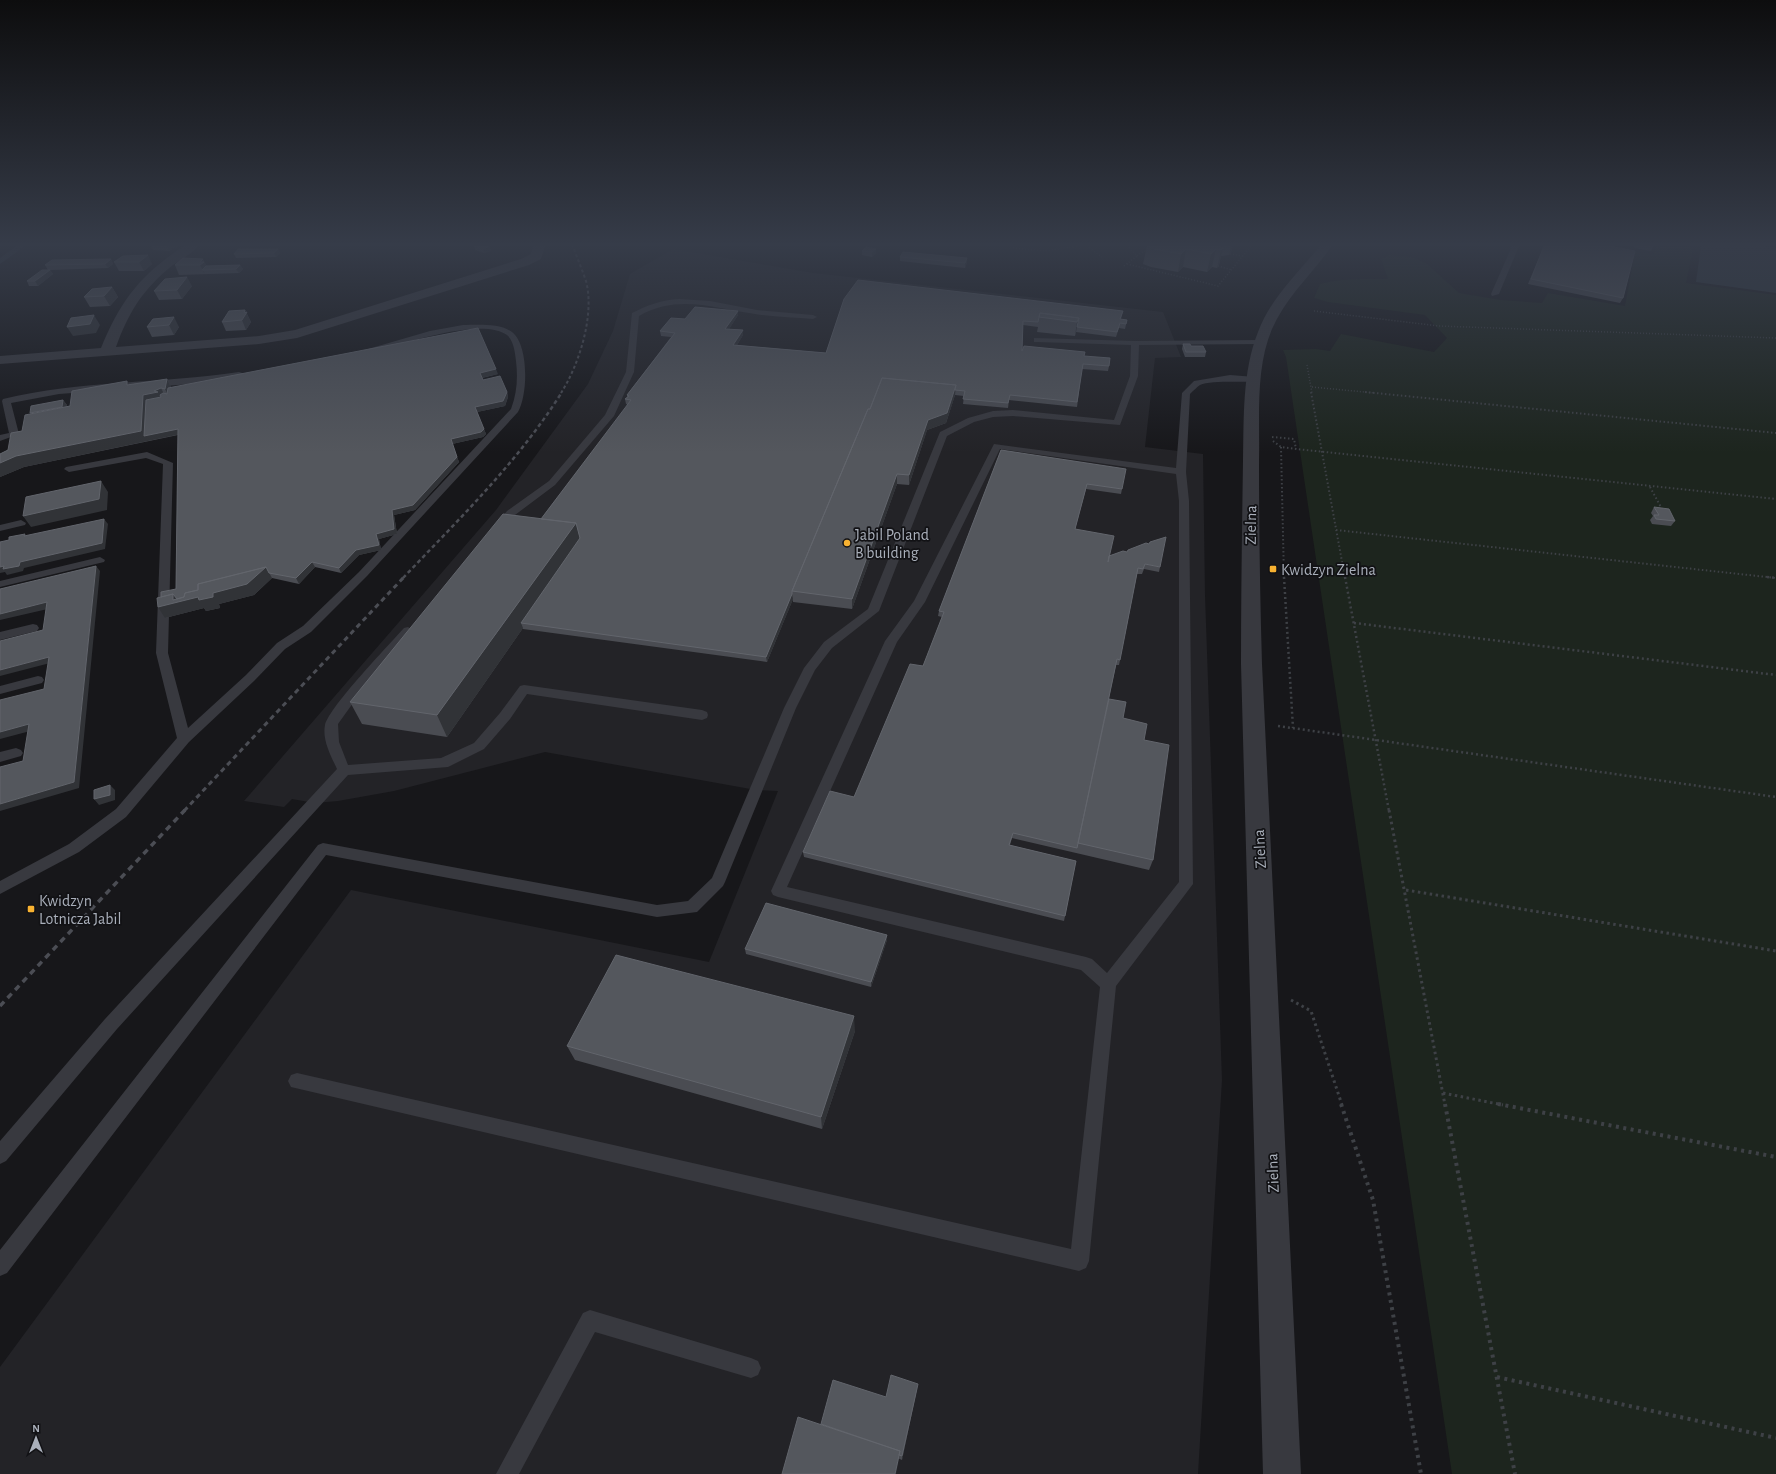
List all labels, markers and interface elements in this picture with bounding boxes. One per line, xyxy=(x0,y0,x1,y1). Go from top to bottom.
street label: Zielna xyxy=(1243,505,1259,545)
place label: Jabil Poland B building xyxy=(855,527,929,561)
marker: Jabil Poland B building xyxy=(842,538,852,548)
place label: Kwidzyn Zielna xyxy=(1281,562,1376,579)
marker: Kwidzyn Zielna xyxy=(1268,564,1278,574)
street label: Zielna xyxy=(1251,829,1269,869)
place label: Kwidzyn Lotnicza Jabil xyxy=(39,893,121,927)
marker: Kwidzyn Lotnicza Jabil xyxy=(26,904,36,914)
street label: Zielna xyxy=(1264,1153,1282,1193)
north arrow xyxy=(16,1418,56,1458)
text: N xyxy=(32,1423,40,1434)

